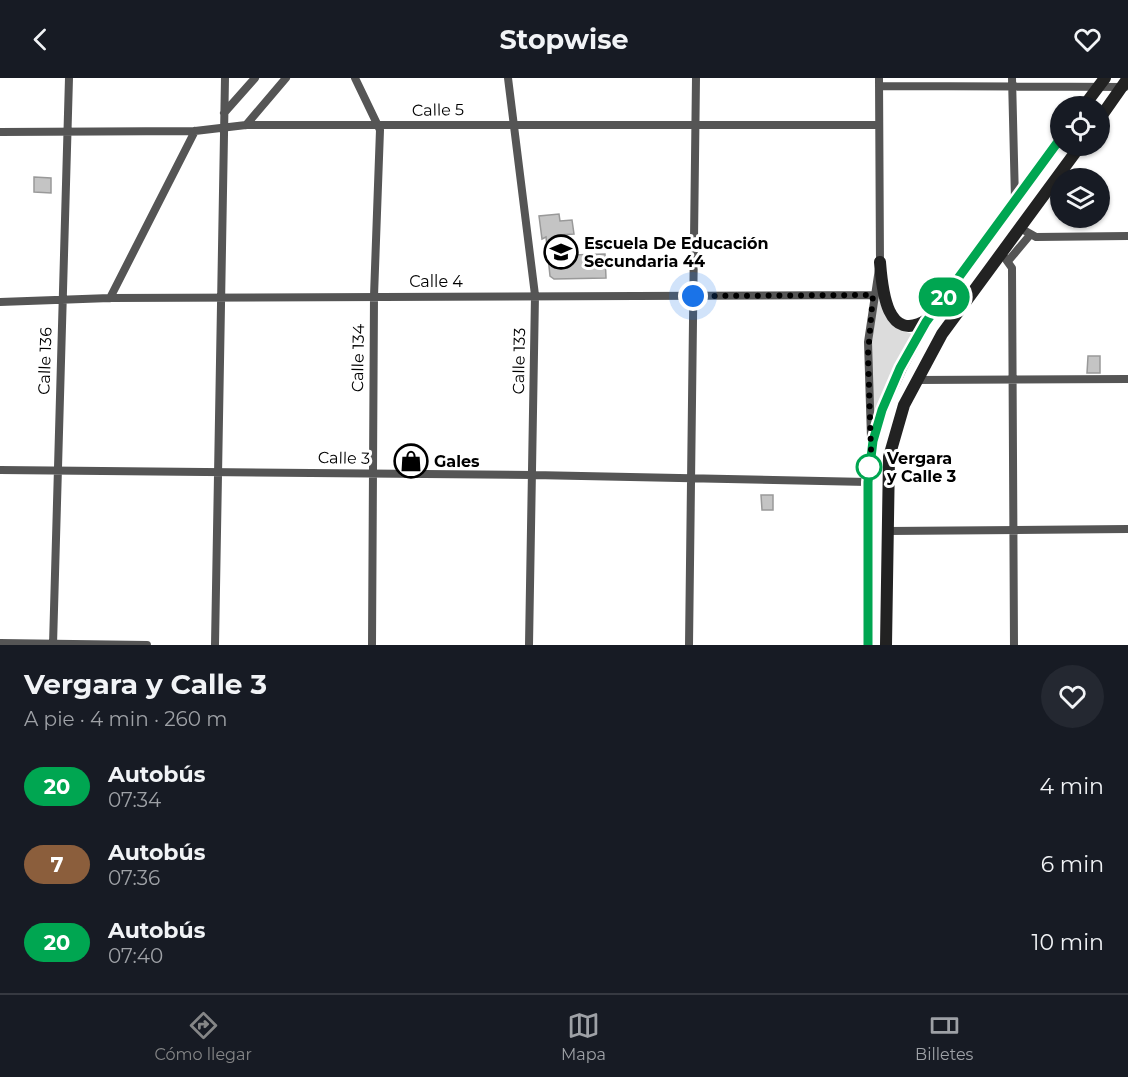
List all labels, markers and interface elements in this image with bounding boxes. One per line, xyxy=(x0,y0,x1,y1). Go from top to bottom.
icon: back xyxy=(24,23,57,56)
text: Stopwise xyxy=(499,23,629,56)
icon: heart xyxy=(1071,23,1104,56)
map controls xyxy=(1050,96,1110,228)
button: locate xyxy=(1050,96,1110,156)
street label: Calle 5 xyxy=(412,100,464,120)
button: layers xyxy=(1050,168,1110,228)
school or university icon: Escuela De Educación Secundaria 44 xyxy=(543,234,579,270)
place label: Escuela De Educación Secundaria 44 xyxy=(584,234,769,271)
street label: Calle 4 xyxy=(409,272,463,291)
line badge: 20 xyxy=(917,278,971,316)
your location xyxy=(678,281,708,311)
text: 20 xyxy=(931,285,957,310)
street label: Calle 134 xyxy=(348,323,368,392)
street label: Calle 136 xyxy=(34,327,56,395)
street label: Calle 133 xyxy=(509,327,529,395)
shop icon: Gales xyxy=(393,443,429,479)
street label: Calle 3 xyxy=(318,448,370,468)
place label: Vergara y Calle 3 xyxy=(886,449,956,486)
place label: Gales xyxy=(434,452,480,471)
marker: Vergara y Calle 3 xyxy=(856,454,882,480)
button: heart xyxy=(1041,665,1104,728)
text: Vergara y Calle 3 xyxy=(24,667,267,701)
text: A pie · 4 min · 260 m xyxy=(24,707,227,731)
text: Autobús xyxy=(108,761,205,788)
text: 4 min xyxy=(1040,773,1104,800)
text: 20 xyxy=(44,774,70,799)
text: 07:34 xyxy=(108,788,161,812)
text: Autobús xyxy=(108,839,205,866)
text: 6 min xyxy=(1041,851,1104,878)
text: 7 xyxy=(50,852,64,877)
text: 07:36 xyxy=(108,866,160,890)
text: Autobús xyxy=(108,917,205,944)
text: 10 min xyxy=(1032,929,1104,956)
text: 20 xyxy=(44,930,70,955)
text: 07:40 xyxy=(108,944,163,968)
tab: Cómo llegar xyxy=(155,1009,252,1064)
tab: Mapa xyxy=(561,1009,606,1064)
tab: Billetes xyxy=(915,1009,973,1064)

